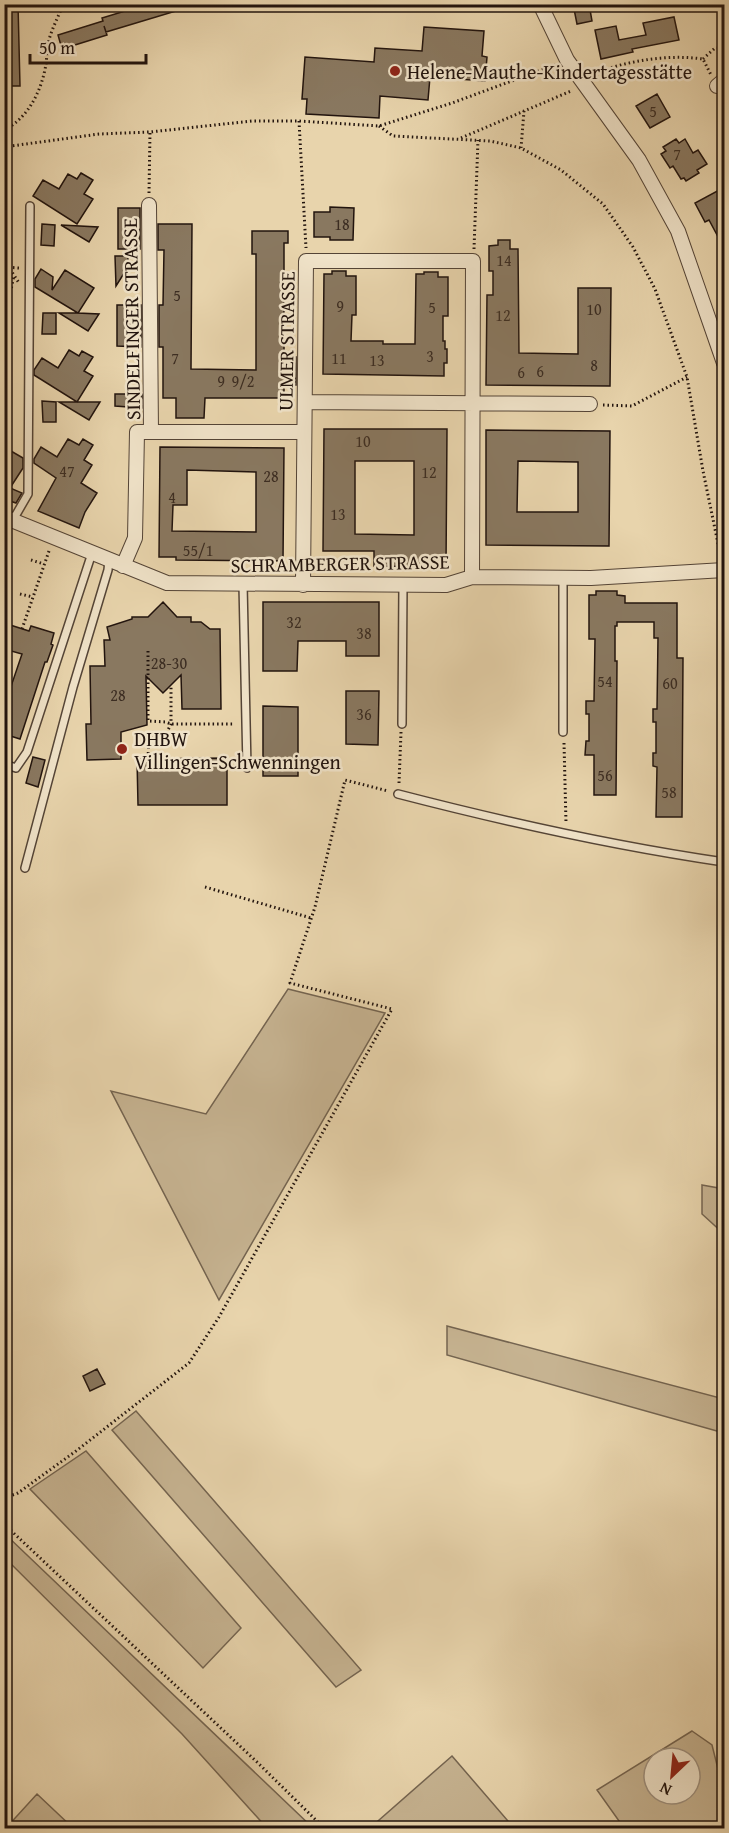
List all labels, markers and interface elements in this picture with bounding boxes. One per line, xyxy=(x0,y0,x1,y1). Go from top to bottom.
scale bar xyxy=(30,27,146,65)
text: 50 m xyxy=(39,34,75,61)
place label: Helene-Mauthe-Kindertagesstätte xyxy=(407,57,692,86)
marker: Helene-Mauthe-Kindertagesstätte xyxy=(388,64,402,78)
house number: 5 xyxy=(649,99,657,123)
house number: 7 xyxy=(673,142,681,166)
house number: 18 xyxy=(334,212,350,236)
street label: SINDELFINGER STRASSE xyxy=(115,218,147,420)
house number: 14 xyxy=(496,248,512,272)
street label: ULMER STRASSE xyxy=(270,271,302,411)
house number: 5 xyxy=(173,283,181,307)
house number: 9 xyxy=(336,294,344,318)
house number: 5 xyxy=(428,295,436,319)
house number: 10 xyxy=(586,297,602,321)
house number: 12 xyxy=(495,303,511,327)
house number: 3 xyxy=(426,344,434,368)
house number: 7 xyxy=(171,346,179,370)
house number: 11 xyxy=(331,346,347,370)
house number: 13 xyxy=(369,348,385,372)
house number: 8 xyxy=(590,353,598,377)
house number: 6 xyxy=(536,359,544,383)
house number: 6 xyxy=(517,360,525,384)
house number: 9 xyxy=(217,369,225,393)
house number: 9/2 xyxy=(232,369,254,393)
house number: 10 xyxy=(355,429,371,453)
house number: 47 xyxy=(59,459,75,483)
house number: 12 xyxy=(421,460,437,484)
house number: 28 xyxy=(263,464,279,488)
house number: 4 xyxy=(168,485,176,509)
house number: 13 xyxy=(330,502,346,526)
house number: 55/1 xyxy=(183,538,213,562)
street label: SCHRAMBERGER STRASSE xyxy=(230,547,450,579)
house number: 32 xyxy=(286,610,302,634)
house number: 38 xyxy=(356,621,372,645)
house number: 28-30 xyxy=(151,651,187,675)
house number: 54 xyxy=(597,669,613,693)
house number: 60 xyxy=(662,671,678,695)
house number: 28 xyxy=(110,683,126,707)
house number: 36 xyxy=(356,702,372,726)
place label: DHBW Villingen-Schwenningen xyxy=(134,724,341,776)
marker: DHBW Villingen-Schwenningen xyxy=(115,742,129,756)
house number: 56 xyxy=(597,763,613,787)
house number: 58 xyxy=(661,780,677,804)
north arrow xyxy=(642,1746,702,1806)
text: N xyxy=(655,1776,675,1803)

